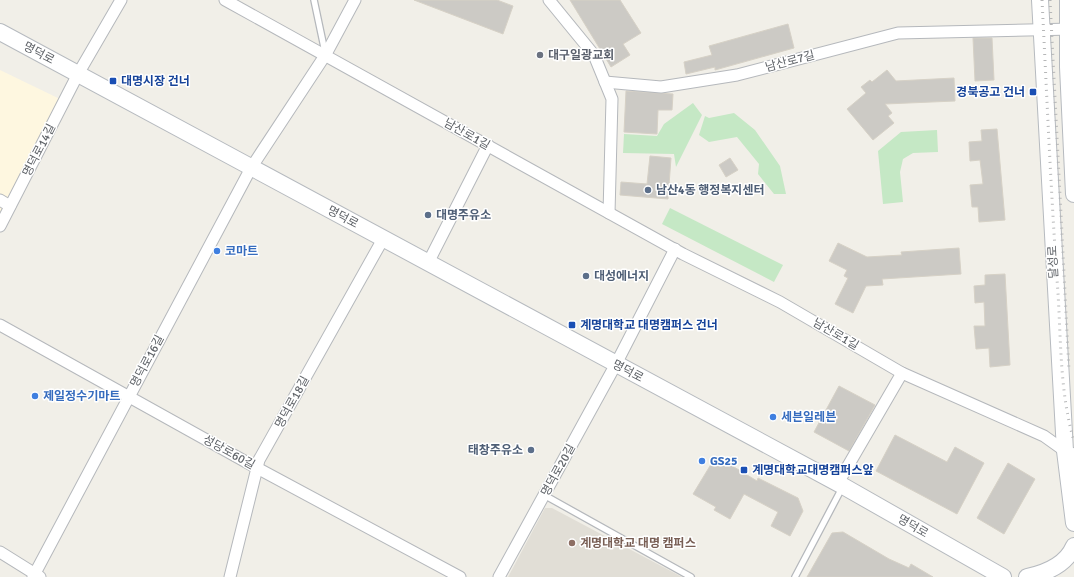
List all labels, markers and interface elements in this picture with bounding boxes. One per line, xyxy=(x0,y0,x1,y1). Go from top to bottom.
street label: 명덕로 xyxy=(21,39,57,68)
place label: 대구일광교회 xyxy=(548,48,614,63)
street label: 남산로7길 xyxy=(764,48,817,75)
marker: 대구일광교회 xyxy=(535,50,545,60)
place label: 대명시장 건너 xyxy=(121,74,190,89)
marker: 대명시장 건너 xyxy=(108,76,118,86)
place label: 경북공고 건너 xyxy=(956,85,1025,100)
marker: 경북공고 건너 xyxy=(1028,87,1038,97)
street label: 남산로1길 xyxy=(441,116,493,153)
street label: 명덕로14길 xyxy=(20,121,59,179)
place label: 남산4동 행정복지센터 xyxy=(656,183,764,198)
marker: 남산4동 행정복지센터 xyxy=(643,185,653,195)
street label: 명덕로 xyxy=(325,203,361,232)
place label: 대명주유소 xyxy=(436,208,491,223)
marker: 대명주유소 xyxy=(423,210,433,220)
place label: 코마트 xyxy=(225,244,258,259)
street label: 달성로 xyxy=(1045,245,1062,279)
marker: 코마트 xyxy=(212,246,222,256)
place label: 대성에너지 xyxy=(594,269,649,284)
marker: 대성에너지 xyxy=(581,271,591,281)
street label: 남산로1길 xyxy=(810,315,861,354)
place label: 계명대학교 대명캠퍼스 건너 xyxy=(580,318,718,333)
marker: 계명대학교 대명캠퍼스 건너 xyxy=(567,320,577,330)
street label: 명덕로16길 xyxy=(127,332,167,390)
street label: 명덕로 xyxy=(610,357,646,386)
street label: 명덕로18길 xyxy=(272,374,313,431)
place label: 제일정수기마트 xyxy=(43,389,120,404)
marker: 제일정수기마트 xyxy=(30,391,40,401)
place label: 세븐일레븐 xyxy=(781,410,836,425)
marker: 세븐일레븐 xyxy=(768,412,778,422)
street label: 성당로60길 xyxy=(200,432,257,473)
street label: 명덕로20길 xyxy=(538,442,579,499)
place label: 태창주유소 xyxy=(468,443,523,458)
marker: 태창주유소 xyxy=(526,445,536,455)
place label: GS25 xyxy=(710,454,738,469)
marker: GS25 xyxy=(697,456,707,466)
place label: 계명대학교대명캠퍼스앞 xyxy=(752,463,873,478)
marker: 계명대학교대명캠퍼스앞 xyxy=(739,465,749,475)
street label: 명덕로 xyxy=(895,512,931,541)
place label: 계명대학교 대명 캠퍼스 xyxy=(580,536,696,551)
marker: 계명대학교 대명 캠퍼스 xyxy=(567,538,577,548)

